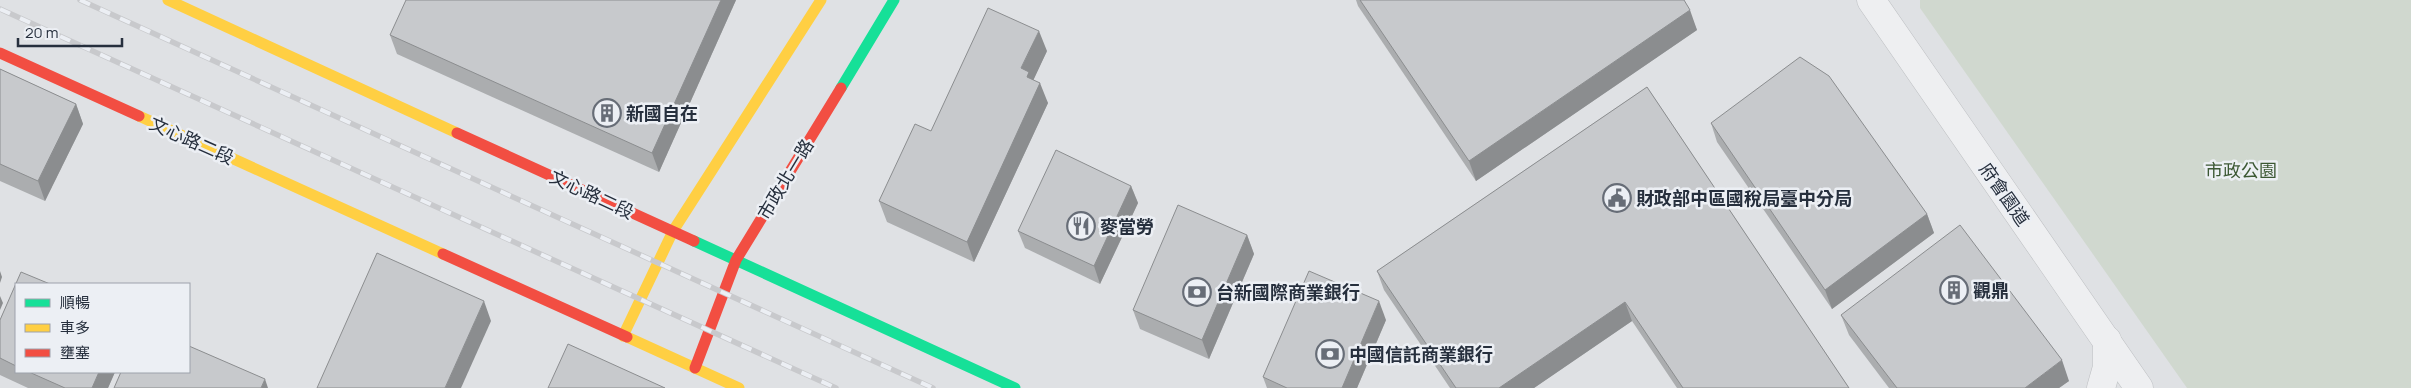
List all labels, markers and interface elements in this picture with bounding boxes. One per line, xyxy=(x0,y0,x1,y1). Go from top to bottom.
scale bar xyxy=(18,15,121,47)
text: 20 m xyxy=(25,22,58,43)
building icon: 新國自在 xyxy=(592,98,622,128)
place label: 新國自在 xyxy=(626,101,698,125)
street label: 文心路二段 xyxy=(146,111,238,169)
street label: 市政北一路 xyxy=(752,134,818,224)
street label: 府會園道 xyxy=(1975,158,2035,230)
park label: 市政公園 xyxy=(2205,158,2277,182)
street label: 文心路二段 xyxy=(546,164,638,224)
public building icon: 財政部中區國稅局臺中分局 xyxy=(1602,183,1632,213)
place label: 財政部中區國稅局臺中分局 xyxy=(1636,186,1852,210)
restaurant icon: 麥當勞 xyxy=(1066,211,1096,241)
place label: 麥當勞 xyxy=(1100,214,1154,238)
building icon: 觀鼎 xyxy=(1939,275,1969,305)
bank icon: 台新國際商業銀行 xyxy=(1182,277,1212,307)
place label: 觀鼎 xyxy=(1973,278,2009,302)
place label: 台新國際商業銀行 xyxy=(1216,280,1360,304)
legend xyxy=(15,283,190,373)
text: 順暢 xyxy=(60,292,90,313)
text: 車多 xyxy=(60,317,90,338)
bank icon: 中國信託商業銀行 xyxy=(1315,339,1345,369)
text: 壅塞 xyxy=(60,342,90,363)
place label: 中國信託商業銀行 xyxy=(1349,342,1493,366)

